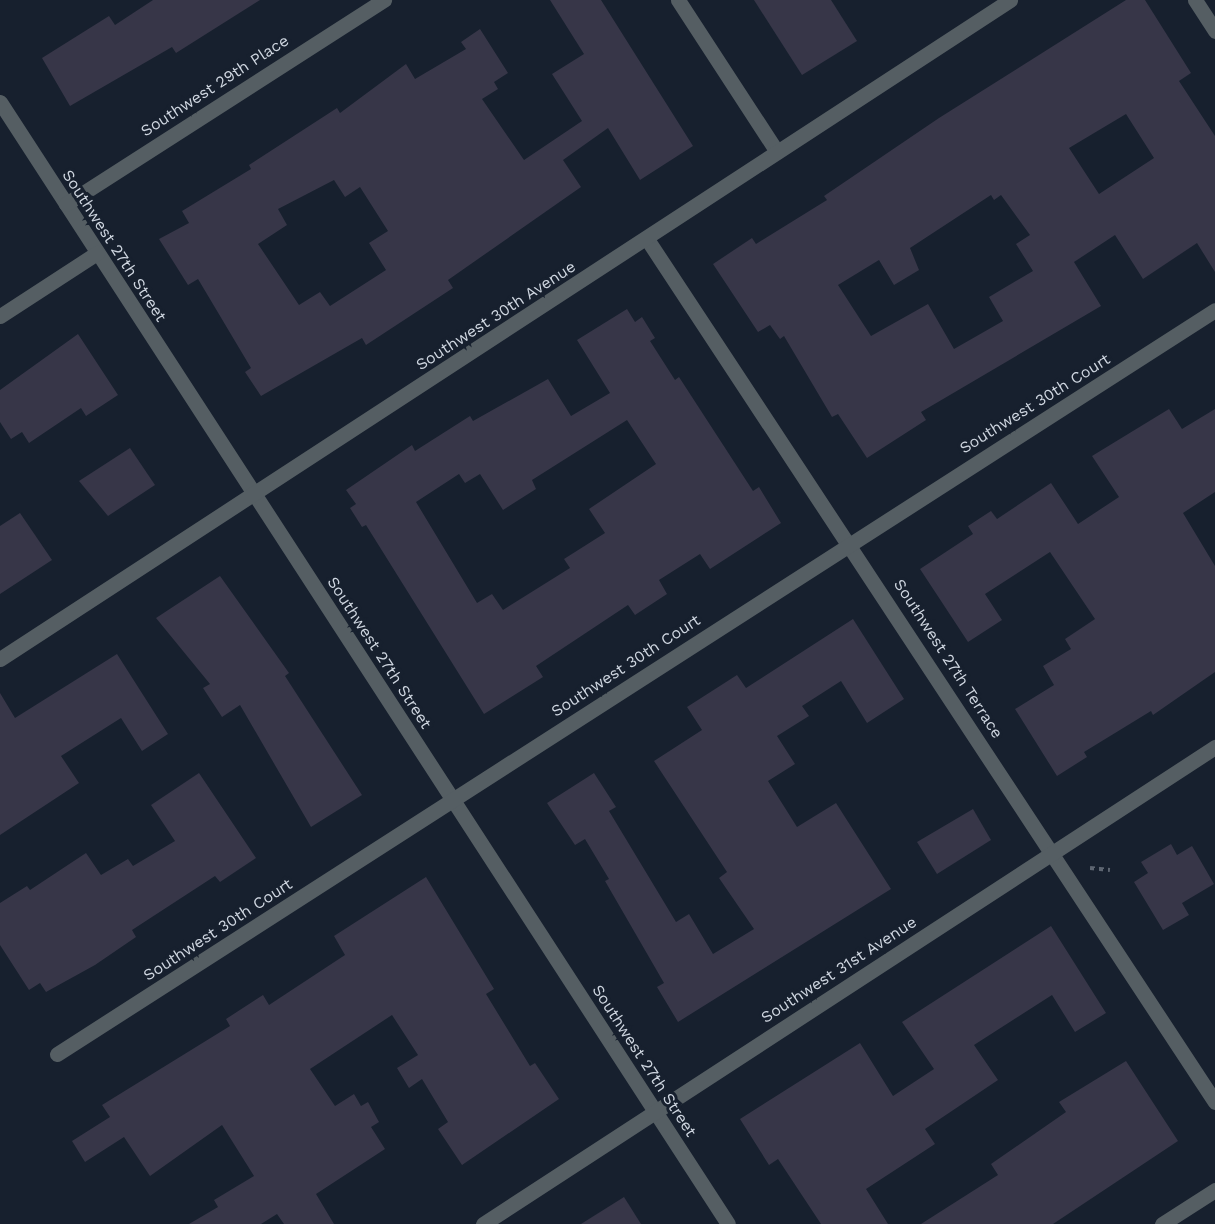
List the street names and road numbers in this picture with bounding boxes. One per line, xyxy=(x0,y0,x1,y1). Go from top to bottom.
street label: Southwest 29th Place xyxy=(138,31,292,141)
street label: Southwest 27th Street xyxy=(58,166,170,326)
street label: Southwest 30th Avenue xyxy=(412,257,580,375)
street label: Southwest 30th Court xyxy=(956,350,1114,458)
street label: Southwest 27th Street xyxy=(323,573,435,733)
street label: Southwest 27th Terrace xyxy=(889,576,1007,742)
street label: Southwest 30th Court xyxy=(548,611,704,721)
street label: Southwest 30th Court xyxy=(140,875,296,985)
street label: Southwest 31st Avenue xyxy=(757,912,921,1028)
street label: Southwest 27th Street xyxy=(588,981,700,1141)

